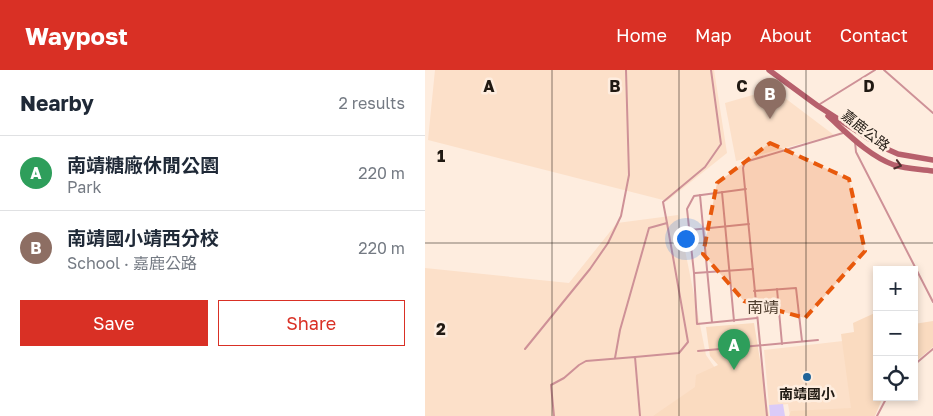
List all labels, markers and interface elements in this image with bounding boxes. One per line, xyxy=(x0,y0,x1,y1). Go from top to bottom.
text: Waypost xyxy=(25,21,128,50)
text: Home xyxy=(616,24,667,46)
text: Map xyxy=(695,24,732,46)
text: About xyxy=(760,24,812,46)
text: Contact xyxy=(840,24,908,46)
text: A xyxy=(483,76,495,96)
text: B xyxy=(609,76,621,96)
text: C xyxy=(736,76,748,96)
text: D xyxy=(863,76,875,96)
pin: B xyxy=(754,78,786,119)
text: Nearby xyxy=(20,90,94,116)
text: 2 results xyxy=(339,93,405,113)
street label: 嘉鹿公路 xyxy=(839,106,893,154)
text: 1 xyxy=(437,146,445,166)
text: 南靖糖廠休閒公園 xyxy=(67,153,219,176)
one-way arrow xyxy=(894,160,902,170)
text: A xyxy=(30,163,42,183)
text: 220 m xyxy=(358,163,405,183)
text: Park xyxy=(67,177,102,197)
text: 南靖國小靖西分校 xyxy=(67,226,219,249)
your location xyxy=(673,226,699,252)
text: B xyxy=(30,238,42,258)
text: 220 m xyxy=(358,238,405,258)
text: School · 嘉鹿公路 xyxy=(67,253,197,273)
map controls xyxy=(873,266,918,401)
button: + xyxy=(873,266,918,311)
district label: 南靖 xyxy=(747,297,779,317)
button: Save xyxy=(20,300,208,346)
button: Share xyxy=(218,300,405,346)
button: − xyxy=(873,311,918,356)
text: 2 xyxy=(436,319,446,339)
pin: A xyxy=(718,329,750,370)
button: locate xyxy=(873,356,918,401)
marker: 南靖國小 xyxy=(801,371,813,383)
place label: 南靖國小 xyxy=(779,385,835,402)

